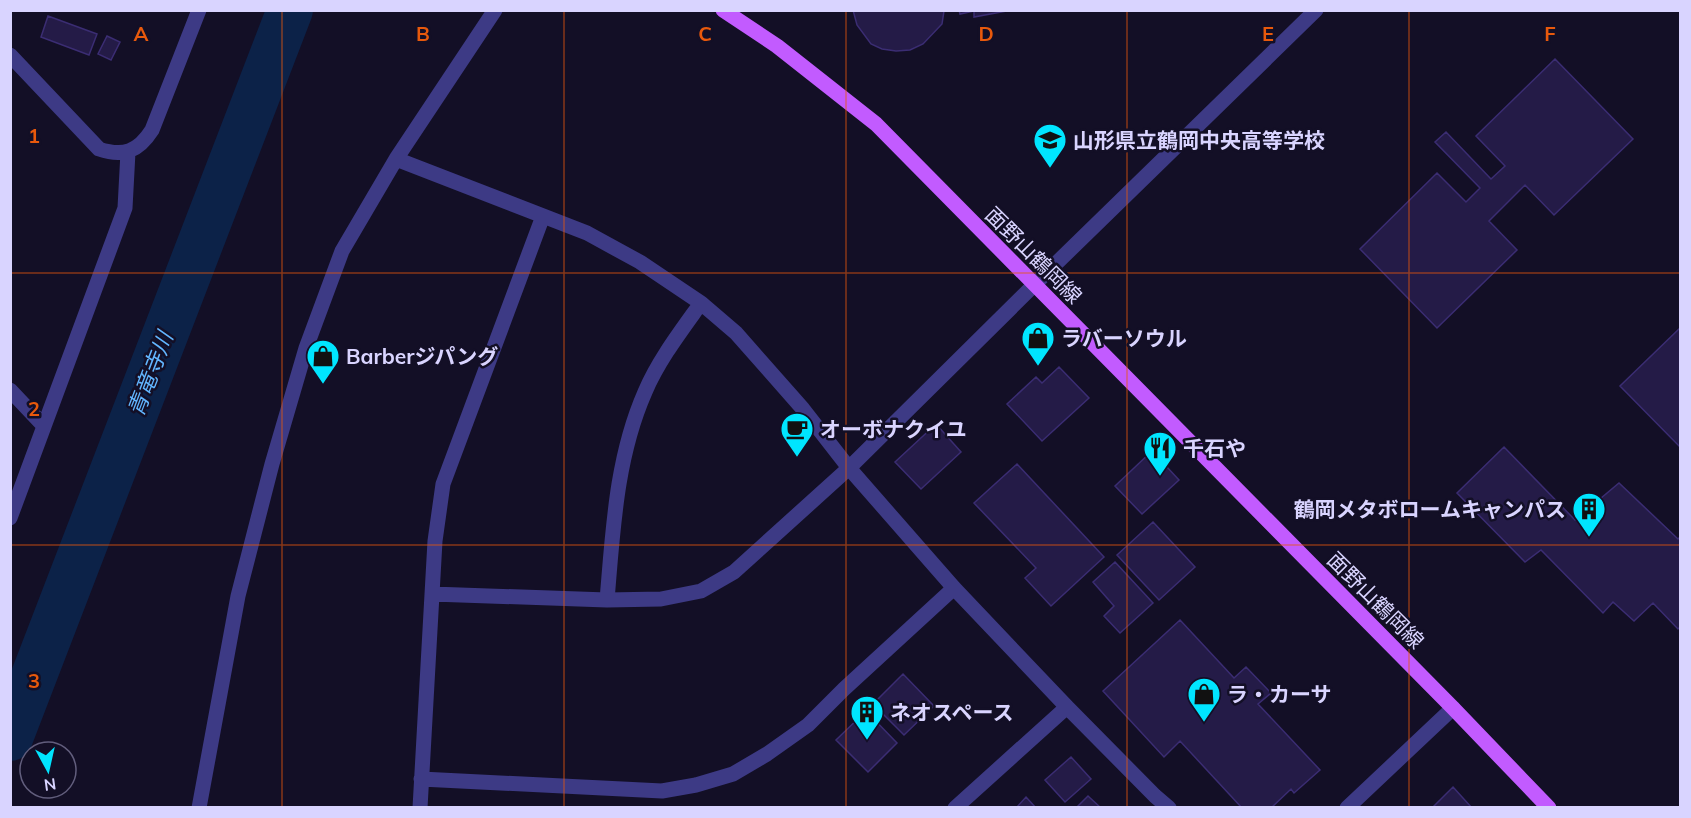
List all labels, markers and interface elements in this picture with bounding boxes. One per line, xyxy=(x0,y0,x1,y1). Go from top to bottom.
text: A xyxy=(134,21,149,46)
text: B xyxy=(416,21,430,46)
text: C xyxy=(698,21,712,46)
text: D xyxy=(978,21,994,46)
text: E xyxy=(1262,21,1274,46)
text: F xyxy=(1544,21,1556,46)
school or university icon: 山形県立鶴岡中央高等学校 xyxy=(1032,122,1068,169)
text: 1 xyxy=(28,123,40,148)
place label: 山形県立鶴岡中央高等学校 xyxy=(1073,127,1325,153)
street label: 面野山鶴岡線 xyxy=(980,201,1088,309)
shop icon: ラバーソウル xyxy=(1020,320,1056,367)
place label: ラバーソウル xyxy=(1061,325,1187,351)
water label: 青竜寺川 xyxy=(121,326,180,420)
shop icon: Barberジパング xyxy=(305,338,341,385)
place label: Barberジパング xyxy=(346,343,498,369)
text: 2 xyxy=(28,396,40,421)
cafe icon: オーボナクイユ xyxy=(779,411,815,458)
place label: オーボナクイユ xyxy=(820,416,967,442)
restaurant icon: 千石や xyxy=(1142,430,1178,477)
place label: 千石や xyxy=(1183,435,1246,461)
building icon: 鶴岡メタボロームキャンパス xyxy=(1571,491,1607,538)
place label: 鶴岡メタボロームキャンパス xyxy=(1294,496,1566,522)
street label: 面野山鶴岡線 xyxy=(1322,546,1430,654)
text: 3 xyxy=(28,668,40,693)
shop icon: ラ・カーサ xyxy=(1186,676,1222,723)
place label: ラ・カーサ xyxy=(1227,681,1332,707)
building icon: ネオスペース xyxy=(849,694,885,741)
place label: ネオスペース xyxy=(890,699,1013,725)
north arrow xyxy=(18,740,78,800)
text: N xyxy=(43,774,57,796)

